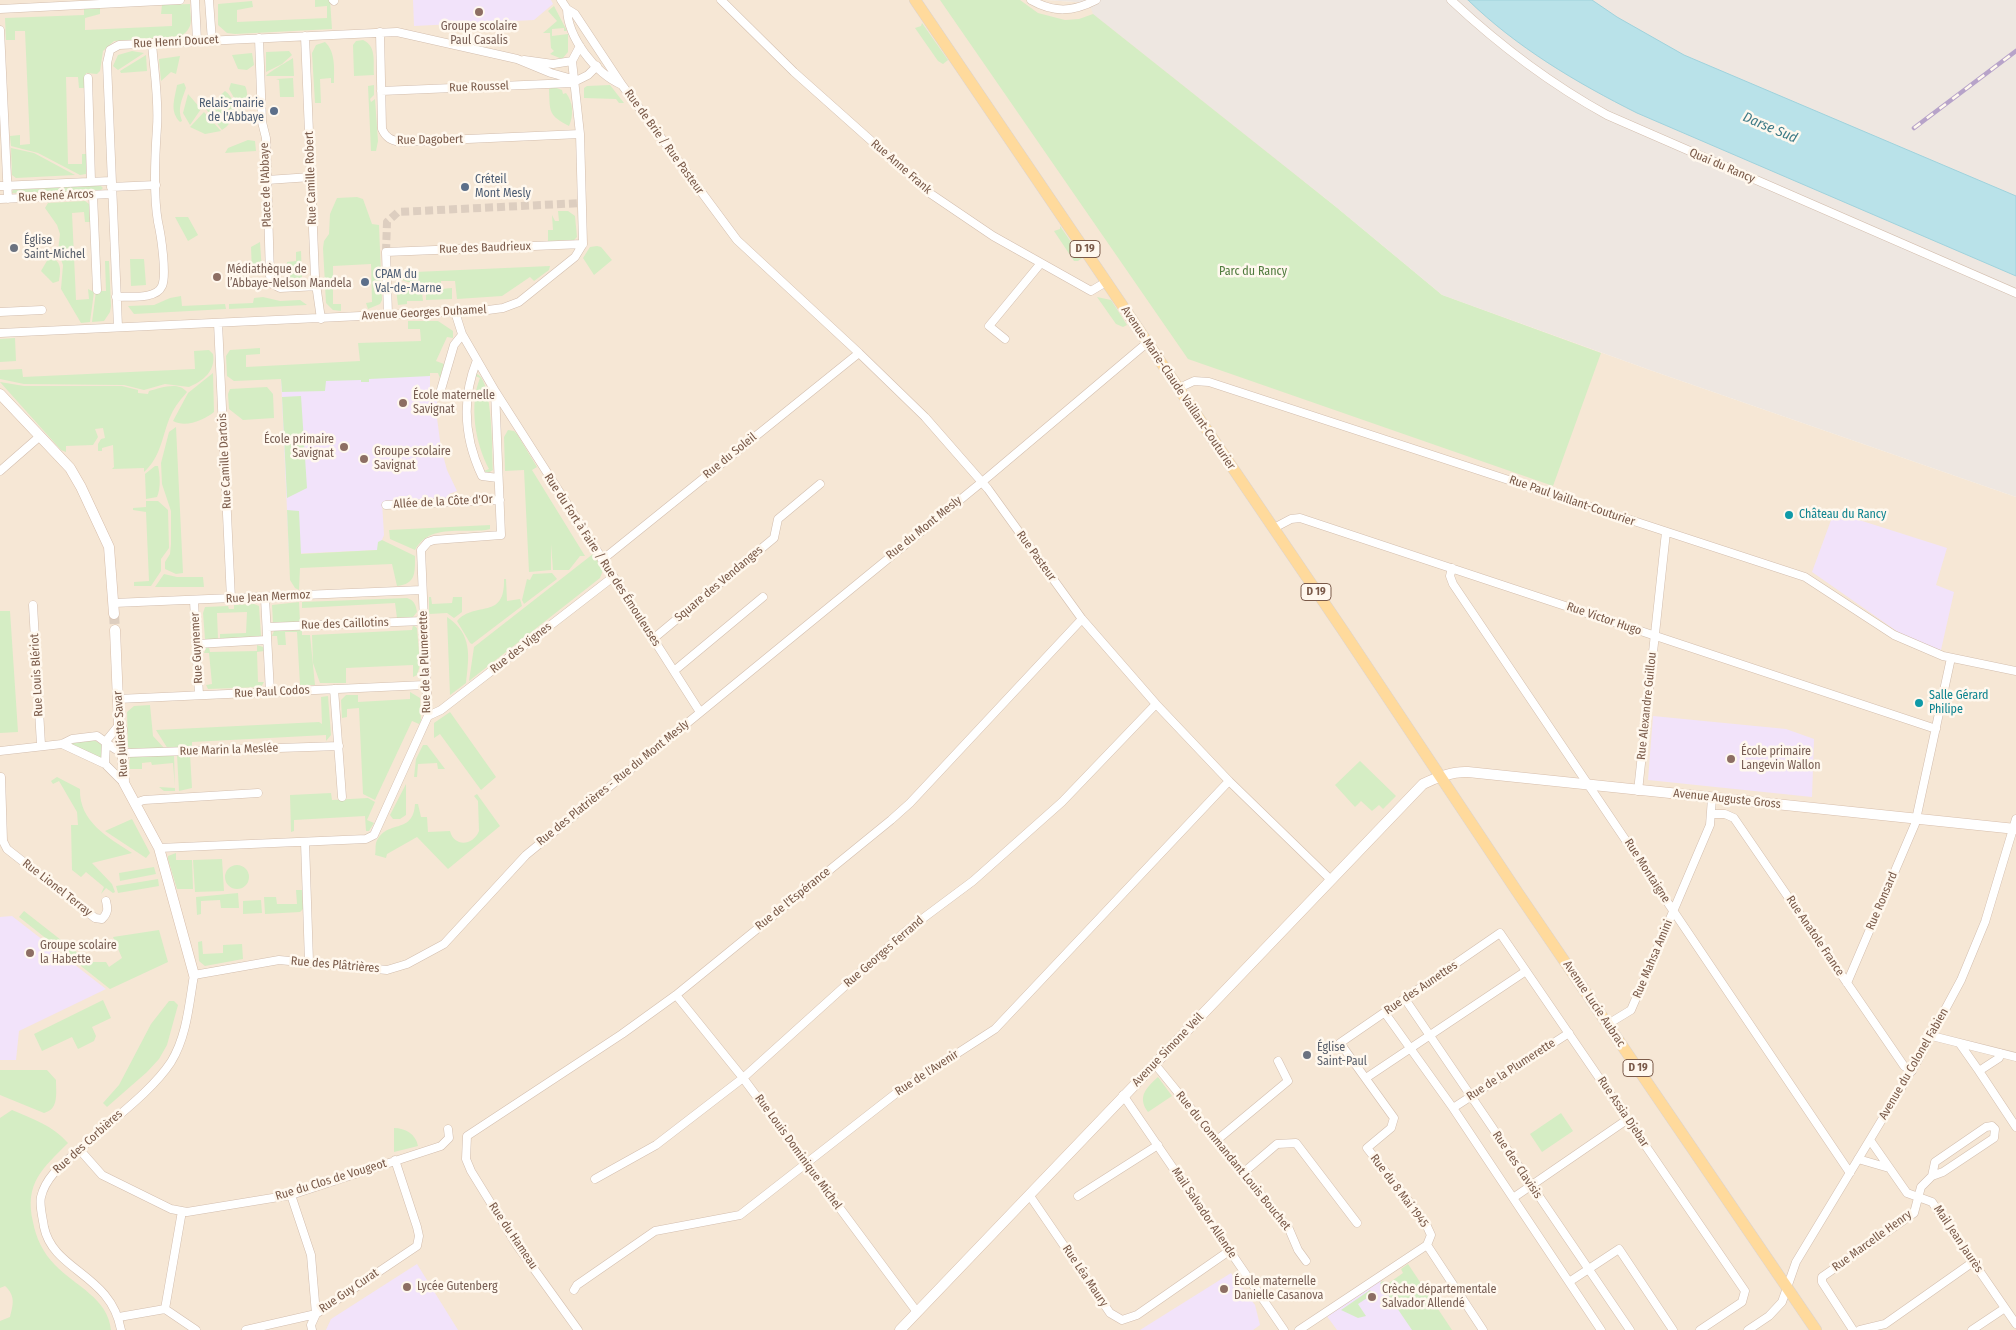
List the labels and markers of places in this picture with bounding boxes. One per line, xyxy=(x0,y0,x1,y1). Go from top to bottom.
marker: Groupe scolaire Paul Casalis xyxy=(473,6,485,18)
place label: Groupe scolaire Paul Casalis xyxy=(441,20,517,48)
place label: Relais-mairie de l'Abbaye xyxy=(199,97,264,125)
marker: Relais-mairie de l'Abbaye xyxy=(268,105,280,117)
place label: Créteil Mont Mesly xyxy=(475,173,531,201)
marker: Créteil Mont Mesly xyxy=(459,181,471,193)
place label: Église Saint-Michel xyxy=(24,234,85,262)
marker: Église Saint-Michel xyxy=(8,242,20,254)
place label: Médiathèque de l’Abbaye-Nelson Mandela xyxy=(227,263,352,291)
place label: CPAM du Val-de-Marne xyxy=(375,268,442,296)
marker: Médiathèque de l’Abbaye-Nelson Mandela xyxy=(211,271,223,283)
marker: CPAM du Val-de-Marne xyxy=(359,276,371,288)
place label: École maternelle Savignat xyxy=(413,389,495,417)
marker: École maternelle Savignat xyxy=(397,397,409,409)
place label: École primaire Savignat xyxy=(264,433,334,461)
marker: École primaire Savignat xyxy=(338,441,350,453)
place label: Groupe scolaire Savignat xyxy=(374,445,451,473)
marker: Groupe scolaire Savignat xyxy=(358,453,370,465)
place label: Château du Rancy xyxy=(1799,508,1886,522)
marker: Château du Rancy xyxy=(1783,509,1795,521)
place label: Salle Gérard Philipe xyxy=(1929,689,1989,717)
marker: Salle Gérard Philipe xyxy=(1913,697,1925,709)
place label: École primaire Langevin Wallon xyxy=(1741,745,1821,773)
marker: École primaire Langevin Wallon xyxy=(1725,753,1737,765)
place label: Groupe scolaire la Habette xyxy=(40,939,117,967)
marker: Groupe scolaire la Habette xyxy=(24,947,36,959)
place label: Église Saint-Paul xyxy=(1317,1041,1367,1069)
marker: Église Saint-Paul xyxy=(1301,1049,1313,1061)
place label: École maternelle Danielle Casanova xyxy=(1234,1275,1323,1303)
place label: Lycée Gutenberg xyxy=(417,1280,498,1294)
marker: Lycée Gutenberg xyxy=(401,1281,413,1293)
marker: École maternelle Danielle Casanova xyxy=(1218,1283,1230,1295)
place label: Crèche départementale Salvador Allendé xyxy=(1382,1283,1496,1311)
marker: Crèche départementale Salvador Allendé xyxy=(1366,1291,1378,1303)

